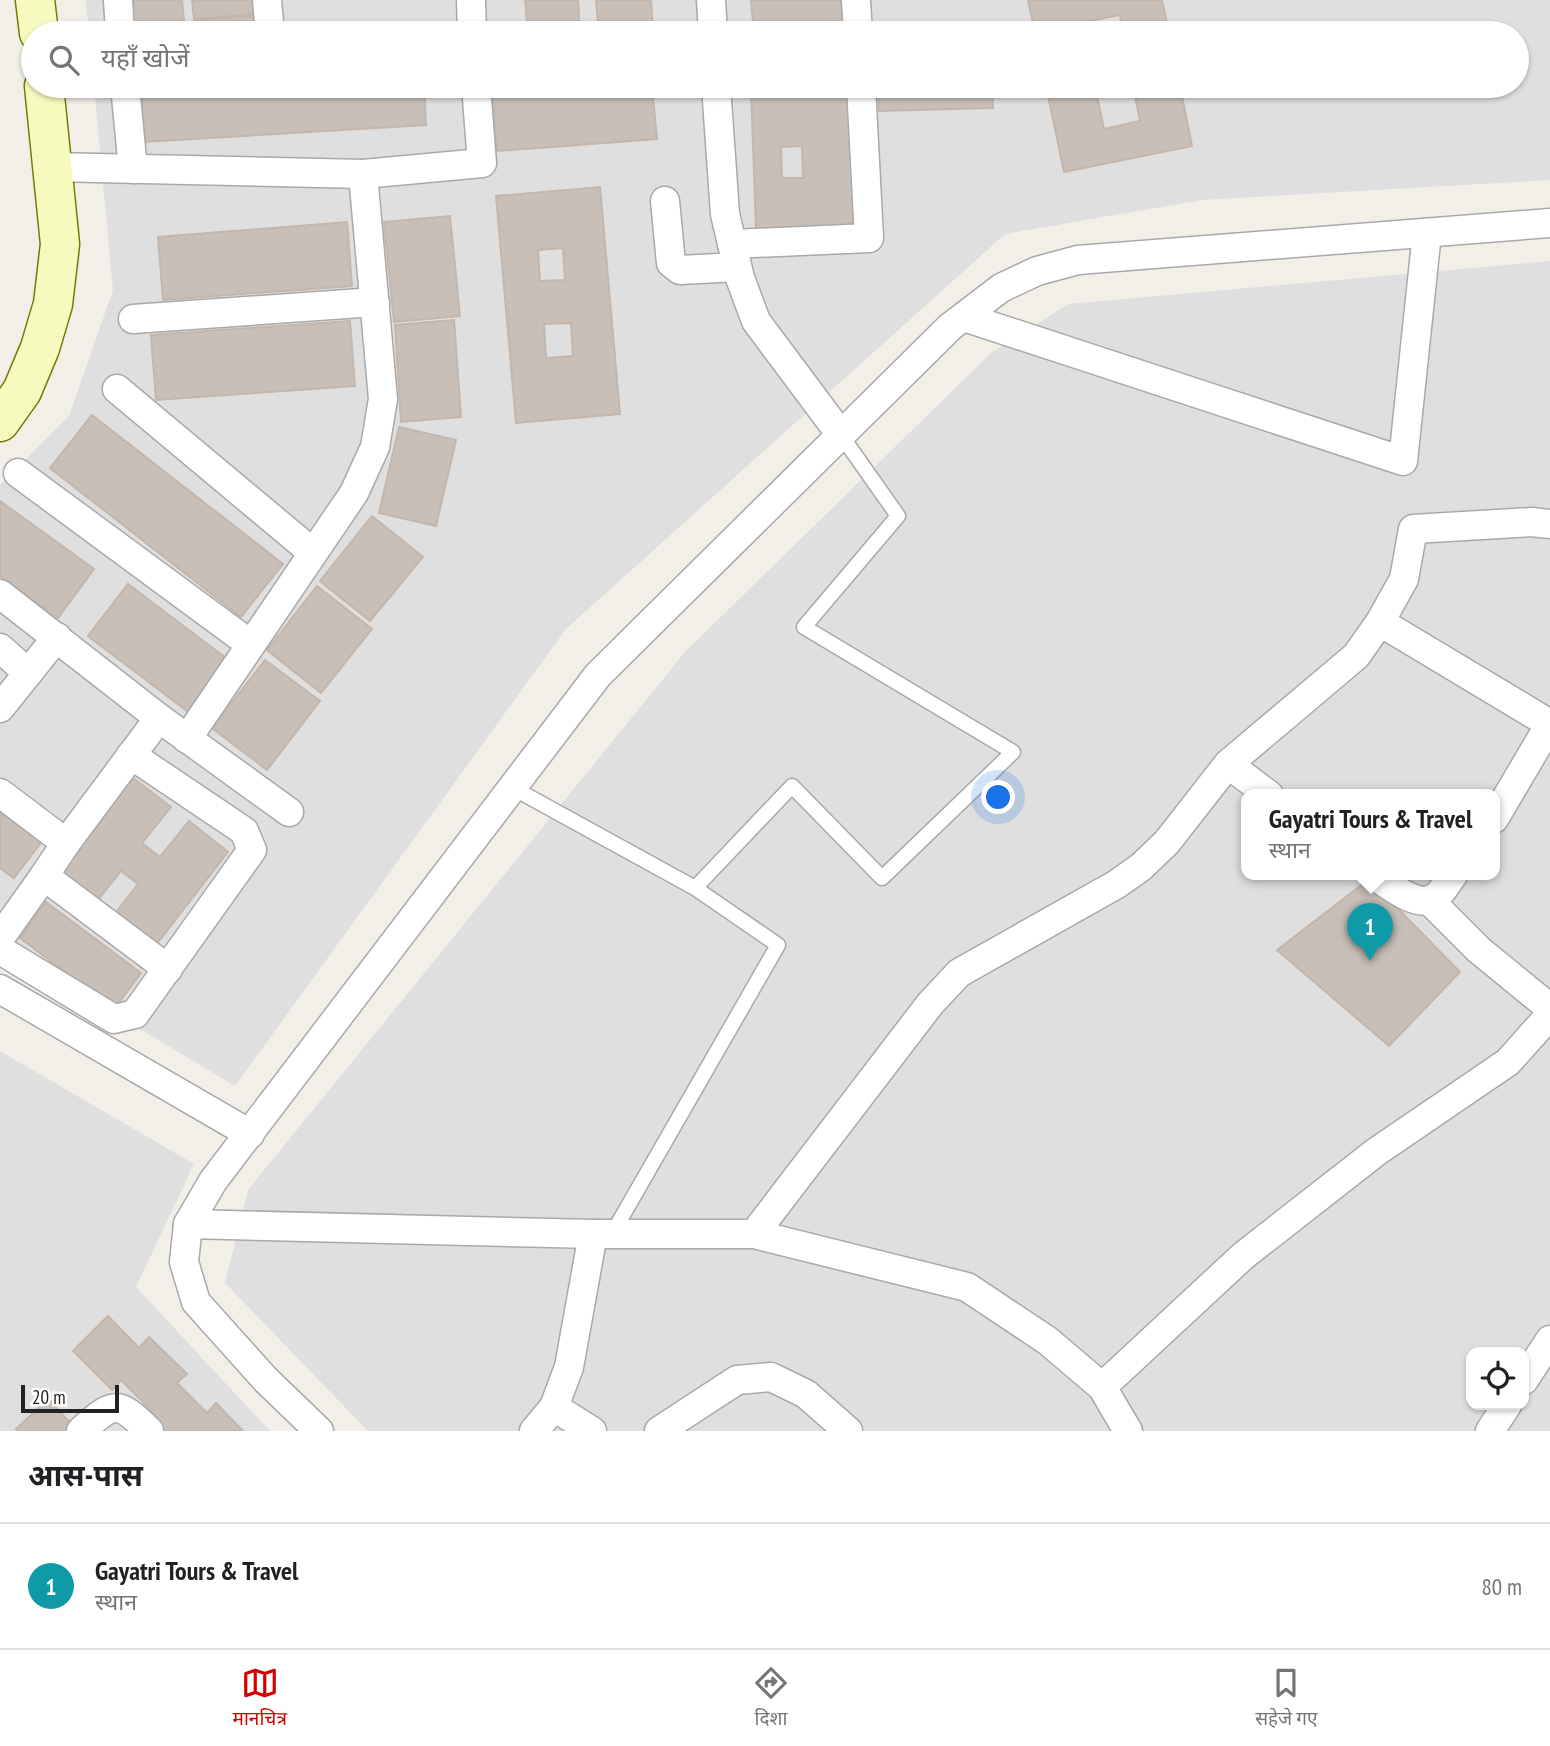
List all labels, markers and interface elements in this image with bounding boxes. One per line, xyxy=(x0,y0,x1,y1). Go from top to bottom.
search box xyxy=(21,21,1529,98)
icon: search xyxy=(45,41,83,79)
text: यहाँ खोजें xyxy=(101,41,189,74)
your location xyxy=(981,780,1015,814)
popup xyxy=(1241,789,1500,880)
text: Gayatri Tours & Travel xyxy=(1269,802,1472,835)
text: स्थान xyxy=(1269,835,1311,864)
pin: 1 xyxy=(1347,903,1393,961)
map controls xyxy=(1466,1347,1529,1410)
button: locate xyxy=(1466,1347,1529,1410)
scale bar xyxy=(21,1382,119,1414)
text: 20 m xyxy=(32,1385,66,1409)
text: आस-पास xyxy=(28,1455,143,1494)
text: Gayatri Tours & Travel xyxy=(95,1554,298,1587)
text: 1 xyxy=(46,1572,57,1601)
text: 80 m xyxy=(1481,1572,1522,1601)
text: स्थान xyxy=(95,1587,137,1616)
tab: मानचित्र xyxy=(233,1664,287,1733)
tab: दिशा xyxy=(752,1664,790,1733)
tab: सहेजे गए xyxy=(1255,1664,1317,1733)

